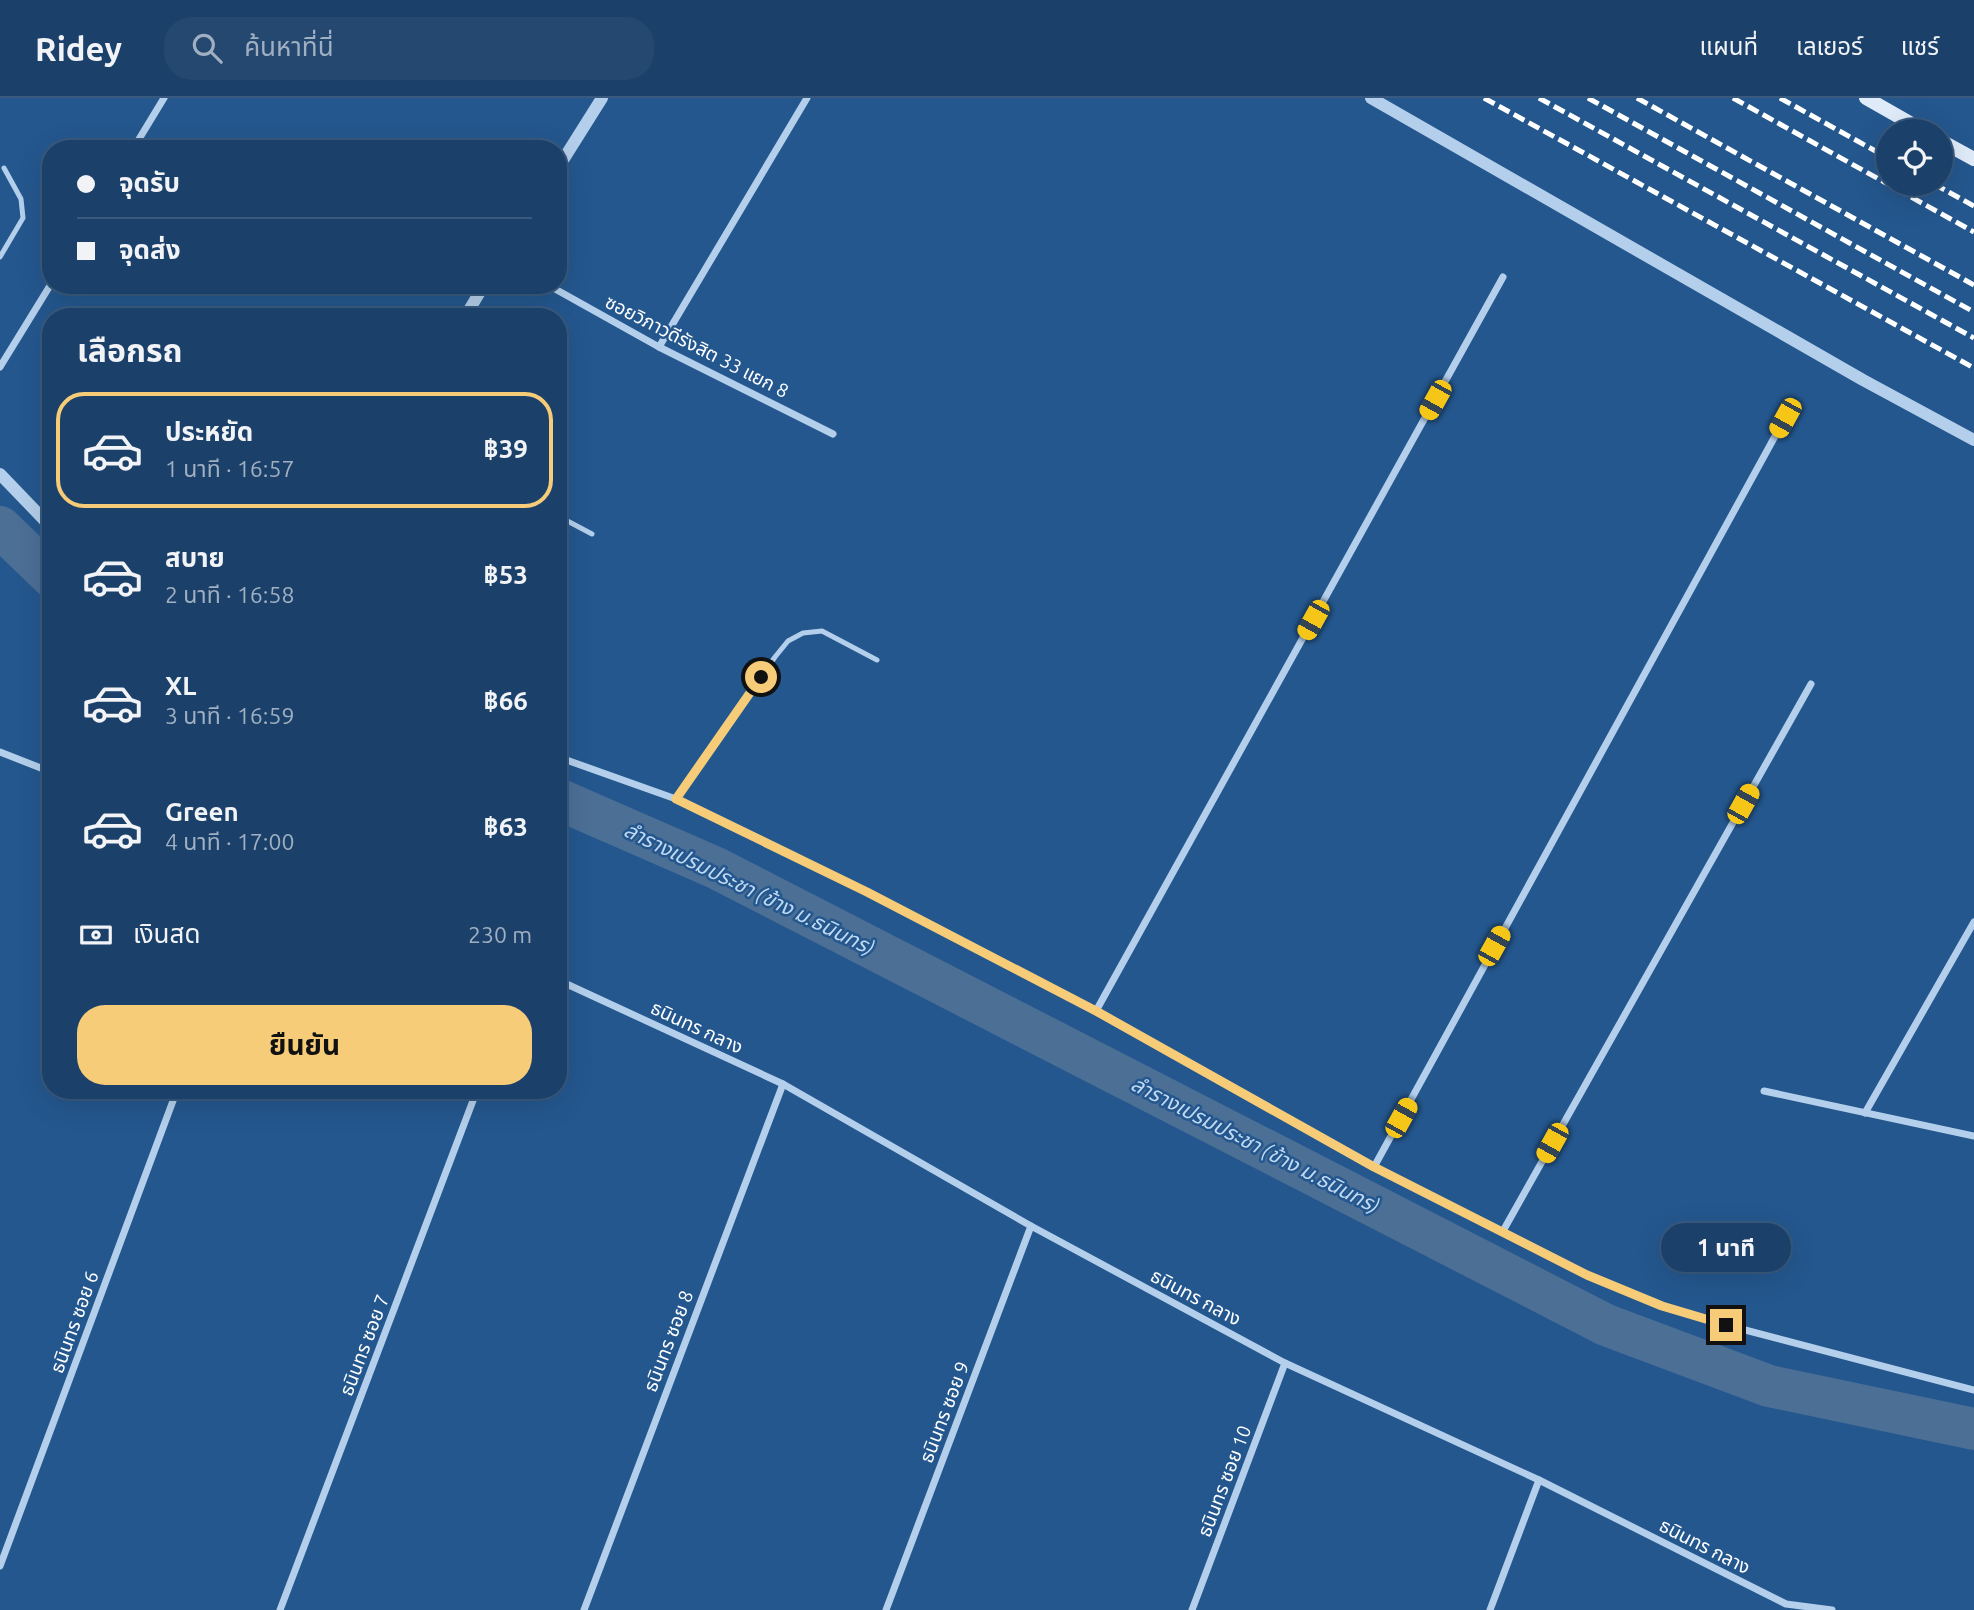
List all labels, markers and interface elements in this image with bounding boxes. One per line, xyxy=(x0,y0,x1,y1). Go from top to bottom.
search box xyxy=(164,17,654,80)
icon: search xyxy=(188,29,226,67)
text: Ridey xyxy=(35,30,122,67)
text: ค้นหาที่นี่ xyxy=(244,32,334,61)
text: แผนที่ xyxy=(1700,33,1758,60)
text: เลเยอร์ xyxy=(1796,33,1863,60)
text: แชร์ xyxy=(1901,33,1939,60)
map controls xyxy=(1876,119,1953,196)
button: locate xyxy=(1876,119,1953,196)
text: จุดรับ xyxy=(119,168,180,197)
text: จุดส่ง xyxy=(119,235,181,264)
street label: ซอยวิภาวดีรังสิต 33 แยก 8 xyxy=(602,290,792,402)
text: เลือกรถ xyxy=(77,332,182,368)
car xyxy=(1416,377,1455,423)
car xyxy=(1766,395,1805,441)
text: ประหยัด xyxy=(165,417,253,446)
icon: car xyxy=(81,419,144,482)
text: ฿39 xyxy=(484,434,528,463)
text: 1 นาที · 16:57 xyxy=(165,456,294,481)
text: สบาย xyxy=(165,543,225,572)
icon: car xyxy=(81,545,144,608)
text: ฿53 xyxy=(484,560,528,589)
text: 2 นาที · 16:58 xyxy=(165,582,294,607)
car xyxy=(1294,597,1333,643)
route start xyxy=(745,661,777,693)
icon: car xyxy=(81,671,144,734)
text: XL xyxy=(165,671,196,700)
text: ฿66 xyxy=(484,686,528,715)
text: 3 นาที · 16:59 xyxy=(165,703,294,728)
car xyxy=(1724,781,1763,827)
icon: car xyxy=(81,797,144,860)
text: Green xyxy=(165,797,239,826)
text: ฿63 xyxy=(484,812,528,841)
water label: ลำรางเปรมประชา (ข้าง ม.ธนินทร) xyxy=(620,817,878,959)
text: 4 นาที · 17:00 xyxy=(165,829,294,854)
icon: cash xyxy=(77,916,115,954)
text: เงินสด xyxy=(133,919,200,948)
text: 230 m xyxy=(468,922,532,947)
car xyxy=(1475,923,1514,969)
street label: ธนินทร กลาง xyxy=(647,996,747,1058)
button: ยืนยัน xyxy=(77,1005,532,1085)
water label: ลำรางเปรมประชา (ข้าง ม.ธนินทร) xyxy=(1127,1071,1384,1217)
car xyxy=(1382,1095,1421,1141)
car xyxy=(1533,1120,1572,1166)
callout: 1 นาที xyxy=(1661,1224,1791,1272)
text: 1 นาที xyxy=(1697,1235,1755,1260)
street label: ธนินทร กลาง xyxy=(1147,1264,1245,1330)
street label: ธนินทร ซอย 6 xyxy=(45,1268,103,1376)
street label: ธนินทร ซอย 8 xyxy=(639,1287,697,1395)
street label: ธนินทร ซอย 7 xyxy=(335,1291,393,1399)
route end xyxy=(1710,1309,1742,1341)
street label: ธนินทร ซอย 9 xyxy=(915,1358,973,1466)
street label: ธนินทร ซอย 10 xyxy=(1193,1422,1255,1540)
street label: ธนินทร กลาง xyxy=(1656,1514,1754,1578)

